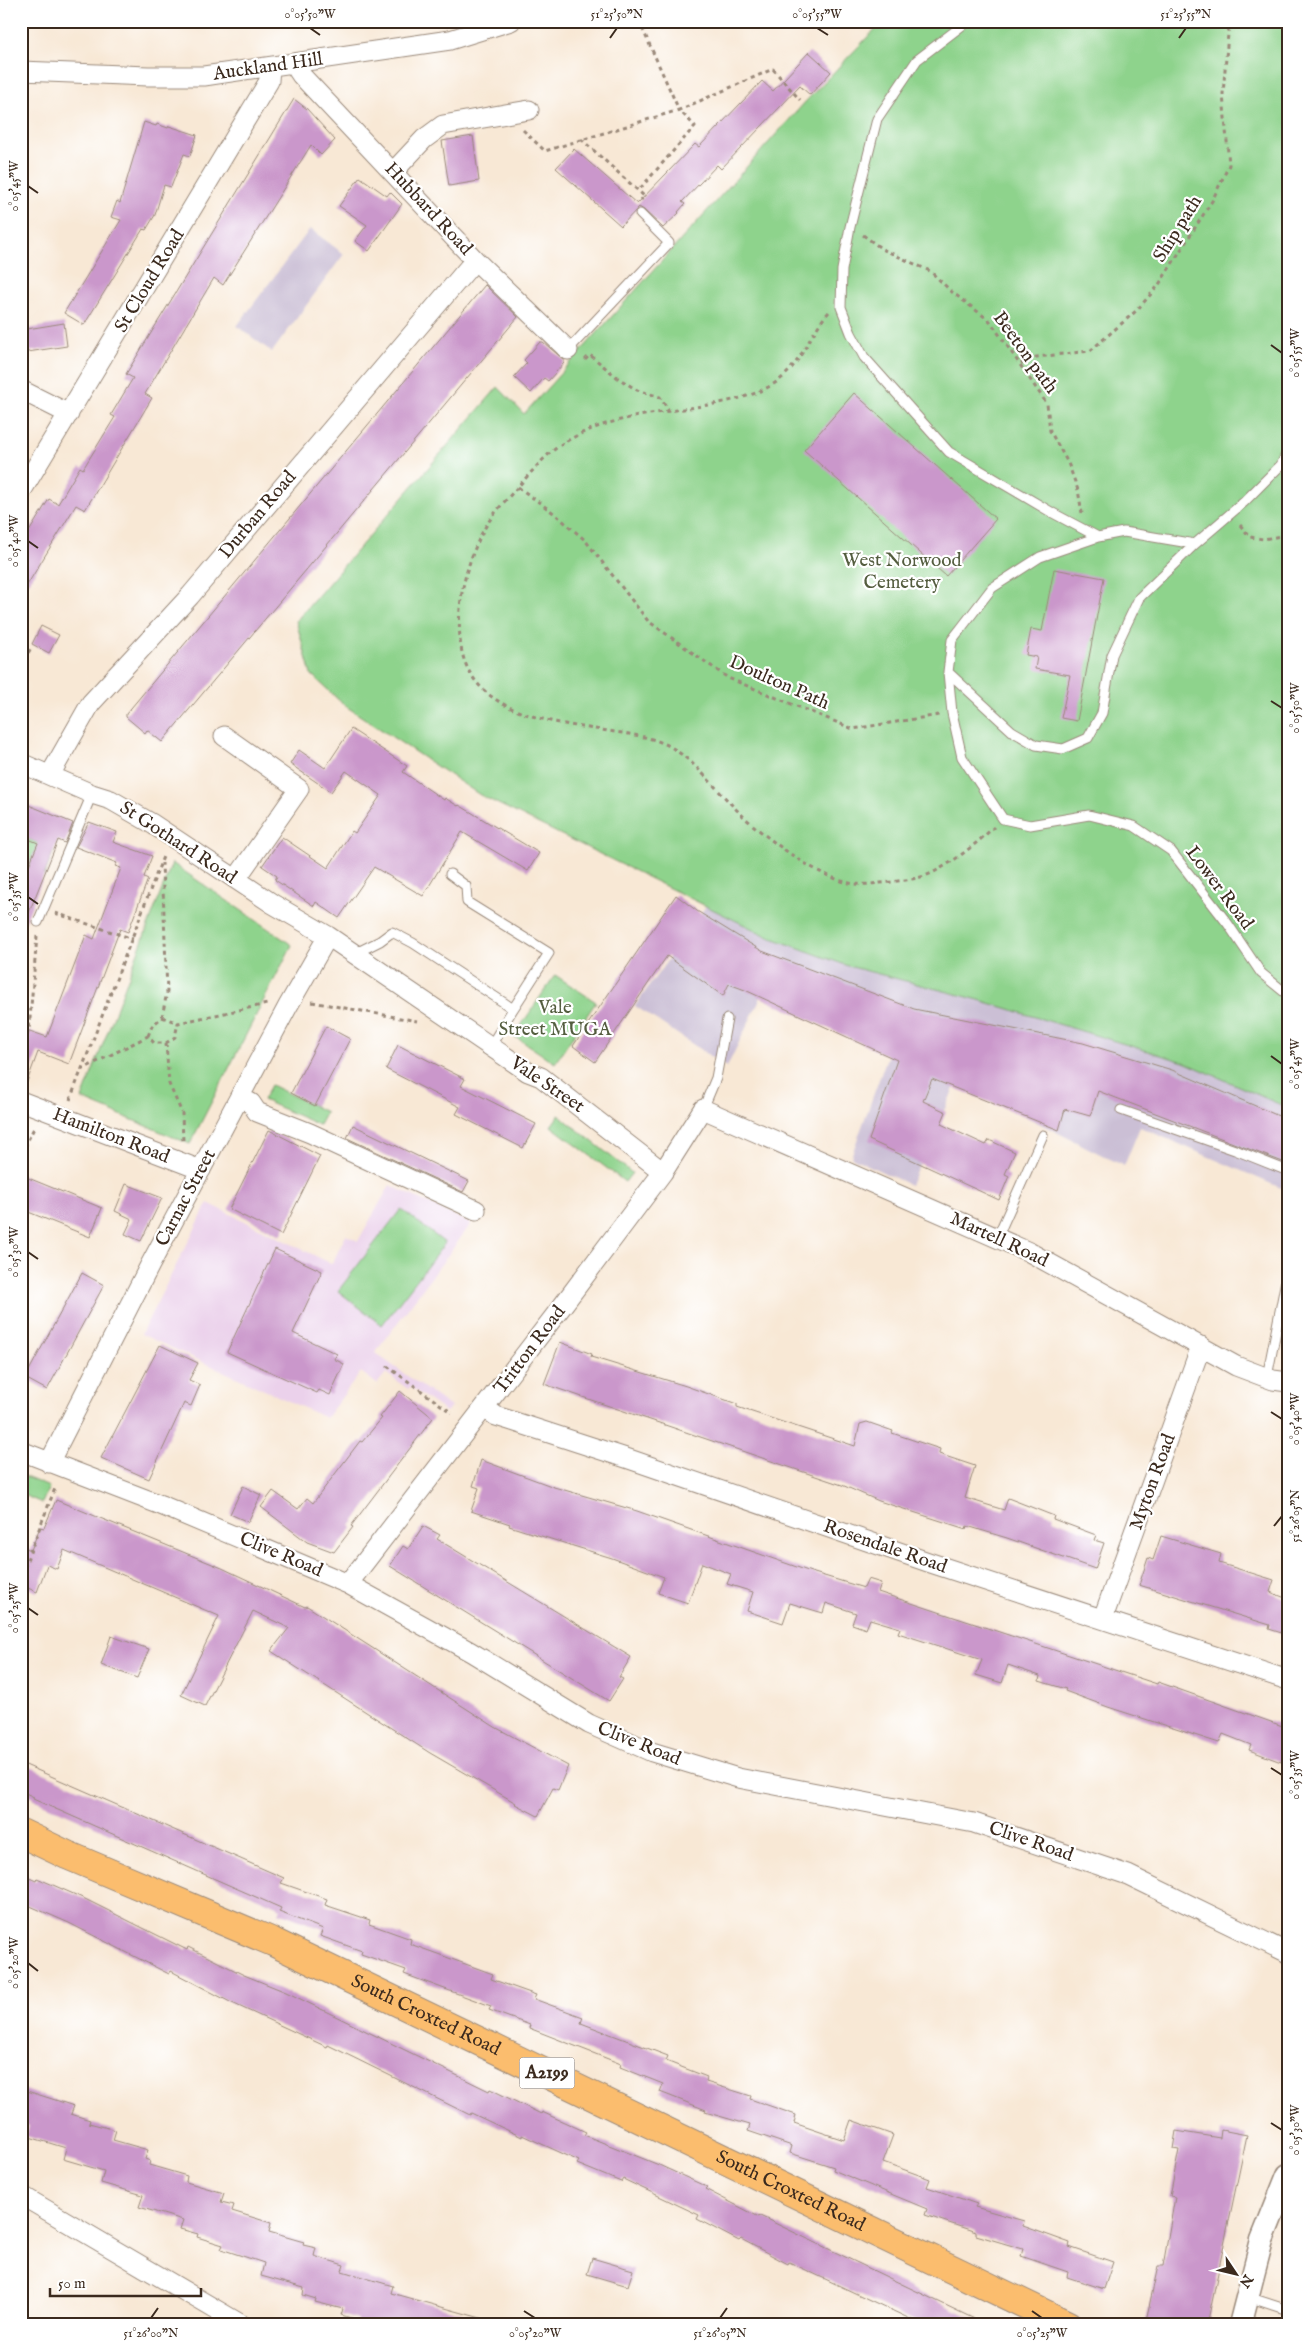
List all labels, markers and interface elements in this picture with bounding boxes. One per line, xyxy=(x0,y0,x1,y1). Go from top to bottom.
text: 0°05'50"W xyxy=(285,7,336,22)
text: 51°25'50"N xyxy=(591,7,644,22)
text: 0°05'55"W xyxy=(792,7,842,22)
text: 51°25'55"N xyxy=(1161,7,1212,22)
street label: Auckland Hill xyxy=(211,47,325,87)
street label: Hubbard Road xyxy=(379,157,478,261)
text: 0°05'45"W xyxy=(7,160,22,211)
street label: Ship path xyxy=(1148,191,1208,267)
street label: St Cloud Road xyxy=(110,224,191,337)
street label: Beeton path xyxy=(987,307,1063,399)
text: 0°05'55"W xyxy=(1288,328,1303,378)
street label: Durban Road xyxy=(214,465,302,564)
text: 0°05'40"W xyxy=(7,514,22,567)
park label: West Norwood Cemetery xyxy=(842,549,962,595)
street label: Doulton Path xyxy=(725,650,833,716)
text: 0°05'50"W xyxy=(1288,682,1303,733)
street label: St Gothard Road xyxy=(115,796,242,890)
street label: Lower Road xyxy=(1180,841,1259,935)
text: 0°05'35"W xyxy=(7,872,22,922)
park label: Vale Street MUGA xyxy=(499,996,613,1042)
text: 0°05'45"W xyxy=(1288,1038,1303,1089)
street label: Vale Street xyxy=(504,1051,589,1119)
street label: Hamilton Road xyxy=(49,1103,174,1170)
street label: Carnac Street xyxy=(150,1145,222,1251)
street label: Martell Road xyxy=(946,1207,1053,1274)
text: 0°05'30"W xyxy=(7,1226,22,1278)
street label: Tritton Road xyxy=(489,1300,572,1399)
text: 0°05'40"W xyxy=(1288,1392,1303,1445)
street label: Myton Road xyxy=(1125,1430,1182,1533)
text: 51°26'05"N xyxy=(1288,1489,1303,1543)
street label: Rosendale Road xyxy=(820,1515,951,1580)
street label: Clive Road xyxy=(236,1527,327,1584)
text: 0°05'25"W xyxy=(7,1582,22,1633)
street label: Clive Road xyxy=(594,1716,685,1772)
text: 0°05'35"W xyxy=(1288,1750,1303,1800)
street label: Clive Road xyxy=(986,1816,1077,1868)
text: 0°05'20"W xyxy=(7,1936,22,1989)
street label: South Croxted Road xyxy=(347,1969,505,2062)
road number: A2199 xyxy=(520,2058,574,2088)
text: 0°05'30"W xyxy=(1288,2104,1303,2156)
street label: South Croxted Road xyxy=(712,2145,870,2238)
north arrow xyxy=(1212,2248,1262,2298)
scale bar xyxy=(50,2266,201,2298)
text: N xyxy=(1235,2270,1257,2291)
text: 50 m xyxy=(58,2274,86,2293)
text: 51°26'00"N xyxy=(124,2326,179,2341)
text: 0°05'20"W xyxy=(509,2326,562,2341)
text: 51°26'05"N xyxy=(693,2326,747,2341)
text: 0°05'25"W xyxy=(1017,2326,1068,2341)

